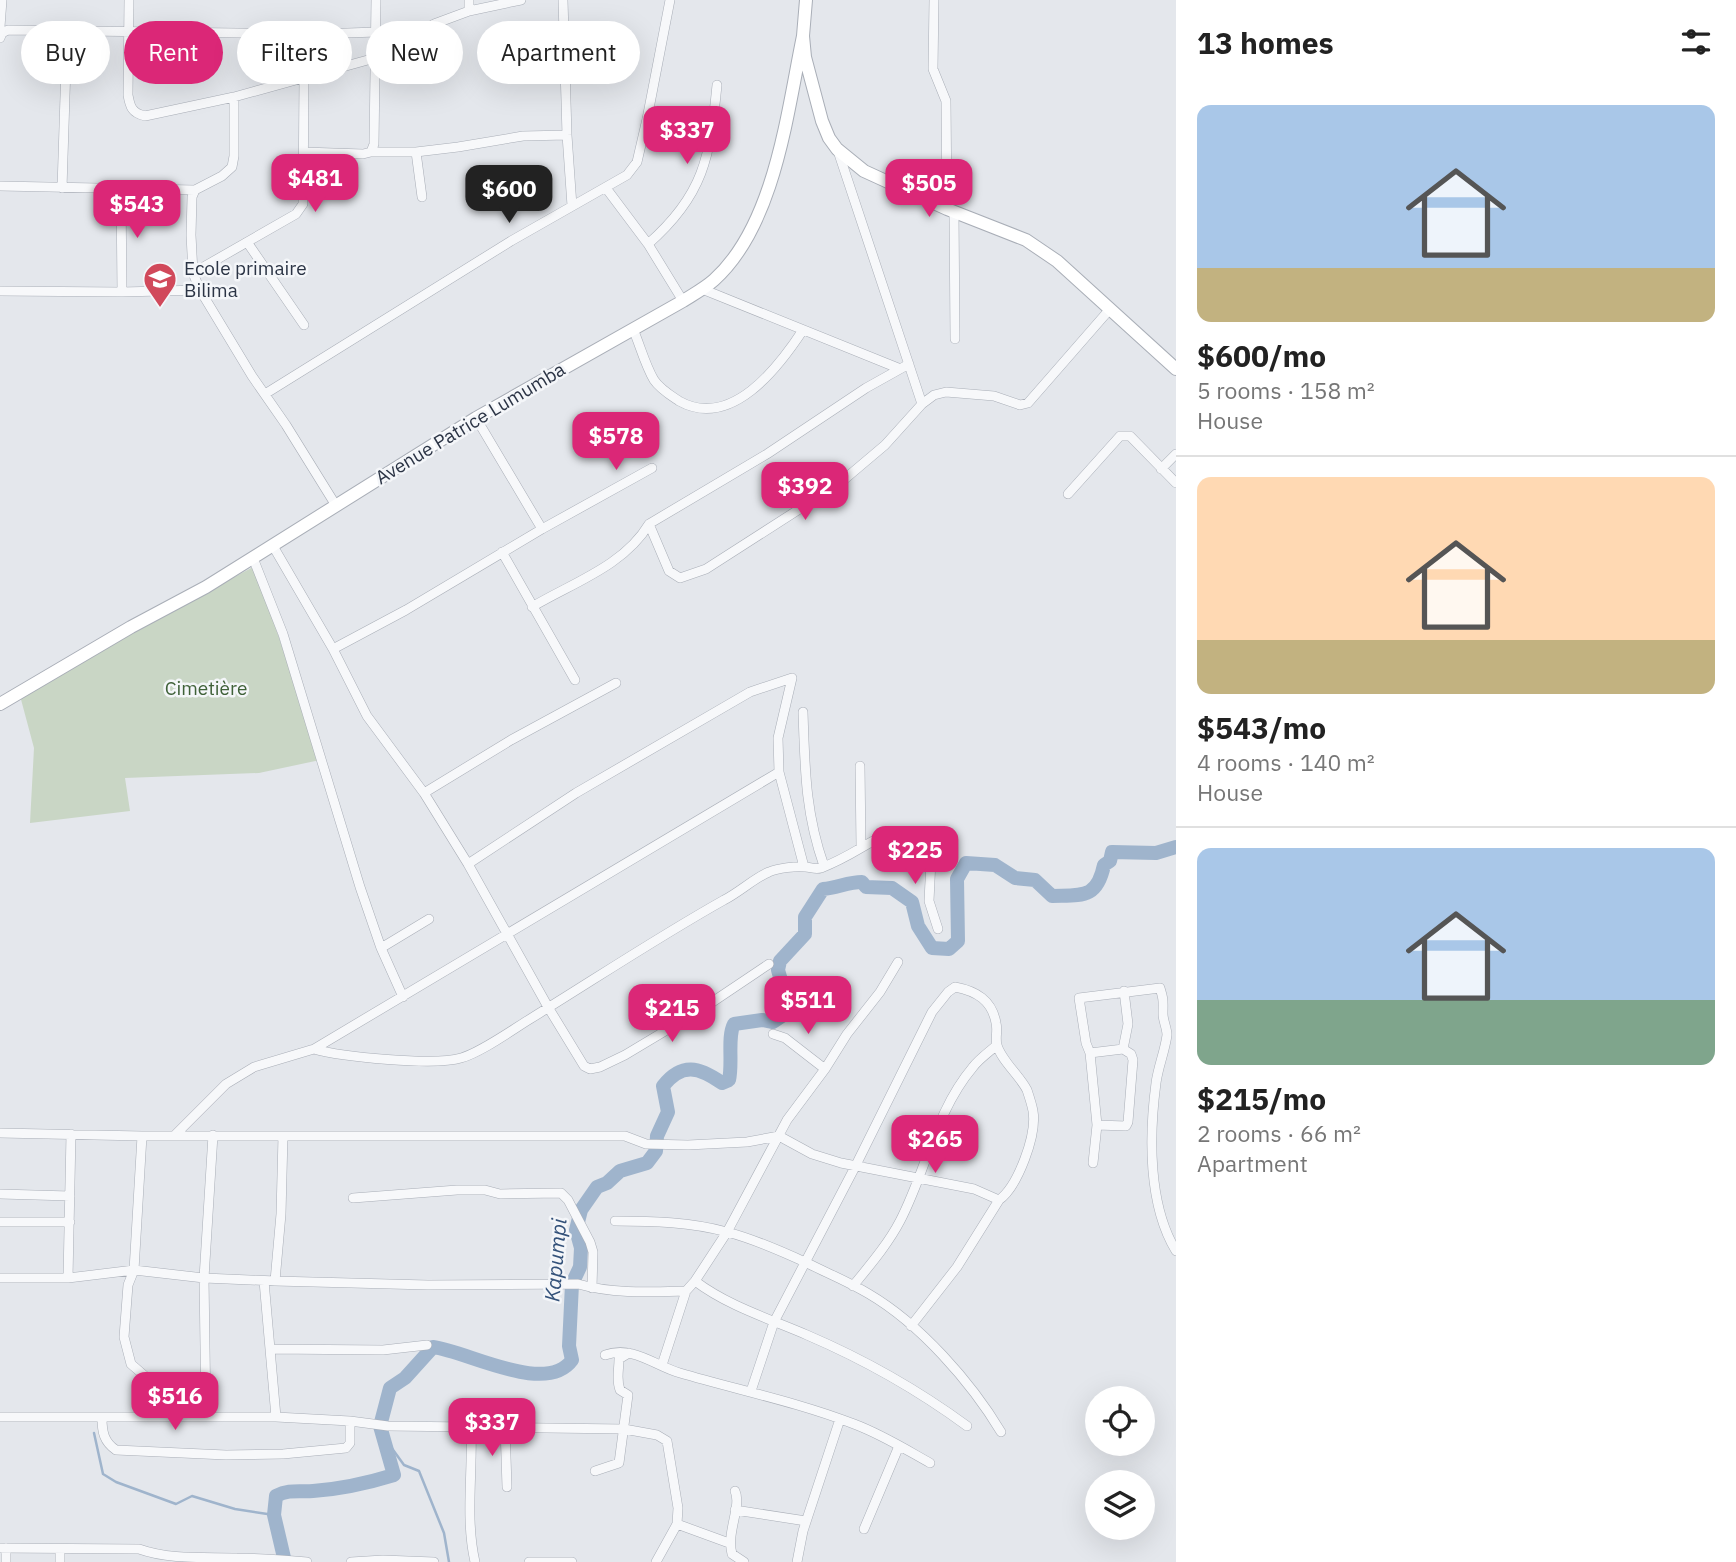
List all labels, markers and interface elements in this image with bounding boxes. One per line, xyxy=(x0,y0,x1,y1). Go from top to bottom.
chip: Buy xyxy=(21,21,110,84)
chip: Rent xyxy=(124,21,223,84)
chip: Filters xyxy=(237,21,352,84)
chip: New xyxy=(366,21,463,84)
chip: Apartment xyxy=(477,21,640,84)
text: 13 homes xyxy=(1197,23,1334,62)
icon: filters xyxy=(1677,23,1715,61)
pin: $337 xyxy=(646,106,728,166)
text: $337 xyxy=(659,114,715,144)
icon: home xyxy=(1393,150,1519,276)
pin: $481 xyxy=(274,154,356,214)
pin: $505 xyxy=(888,160,970,219)
text: $481 xyxy=(287,162,343,192)
pin: $600 xyxy=(468,166,550,225)
text: $505 xyxy=(901,167,957,197)
text: $600 xyxy=(481,173,537,203)
pin: $543 xyxy=(96,180,178,240)
text: $543 xyxy=(109,188,165,218)
place label: Ecole primaire Bilima xyxy=(184,256,307,302)
school or university icon: Ecole primaire Bilima xyxy=(141,260,179,309)
text: $600/mo xyxy=(1197,336,1326,375)
street label: Avenue Patrice Lumumba xyxy=(371,357,569,489)
text: 5 rooms · 158 m² xyxy=(1197,375,1375,405)
text: House xyxy=(1197,405,1263,435)
pin: $578 xyxy=(575,412,657,472)
text: $578 xyxy=(588,420,644,450)
pin: $392 xyxy=(764,462,846,522)
text: $392 xyxy=(777,470,833,500)
icon: home xyxy=(1393,522,1519,648)
park label: Cimetière xyxy=(165,676,247,700)
text: $543/mo xyxy=(1197,708,1326,747)
text: 4 rooms · 140 m² xyxy=(1197,747,1375,777)
text: House xyxy=(1197,777,1263,807)
pin: $225 xyxy=(874,826,956,886)
text: $225 xyxy=(887,834,943,864)
icon: home xyxy=(1393,893,1519,1019)
pin: $511 xyxy=(767,976,849,1036)
pin: $215 xyxy=(631,984,713,1044)
text: $511 xyxy=(780,984,836,1014)
text: $215 xyxy=(644,992,700,1022)
text: $215/mo xyxy=(1197,1079,1326,1118)
pin: $265 xyxy=(894,1116,976,1175)
text: 2 rooms · 66 m² xyxy=(1197,1118,1361,1148)
text: $265 xyxy=(907,1123,963,1153)
text: Apartment xyxy=(1197,1148,1308,1178)
water label: Kapumpi xyxy=(537,1217,573,1303)
pin: $516 xyxy=(134,1372,216,1432)
text: $516 xyxy=(147,1380,203,1410)
map controls xyxy=(1085,1386,1155,1540)
button: locate xyxy=(1085,1386,1155,1456)
pin: $337 xyxy=(451,1398,533,1458)
text: $337 xyxy=(464,1406,520,1436)
button: layers xyxy=(1085,1470,1155,1540)

